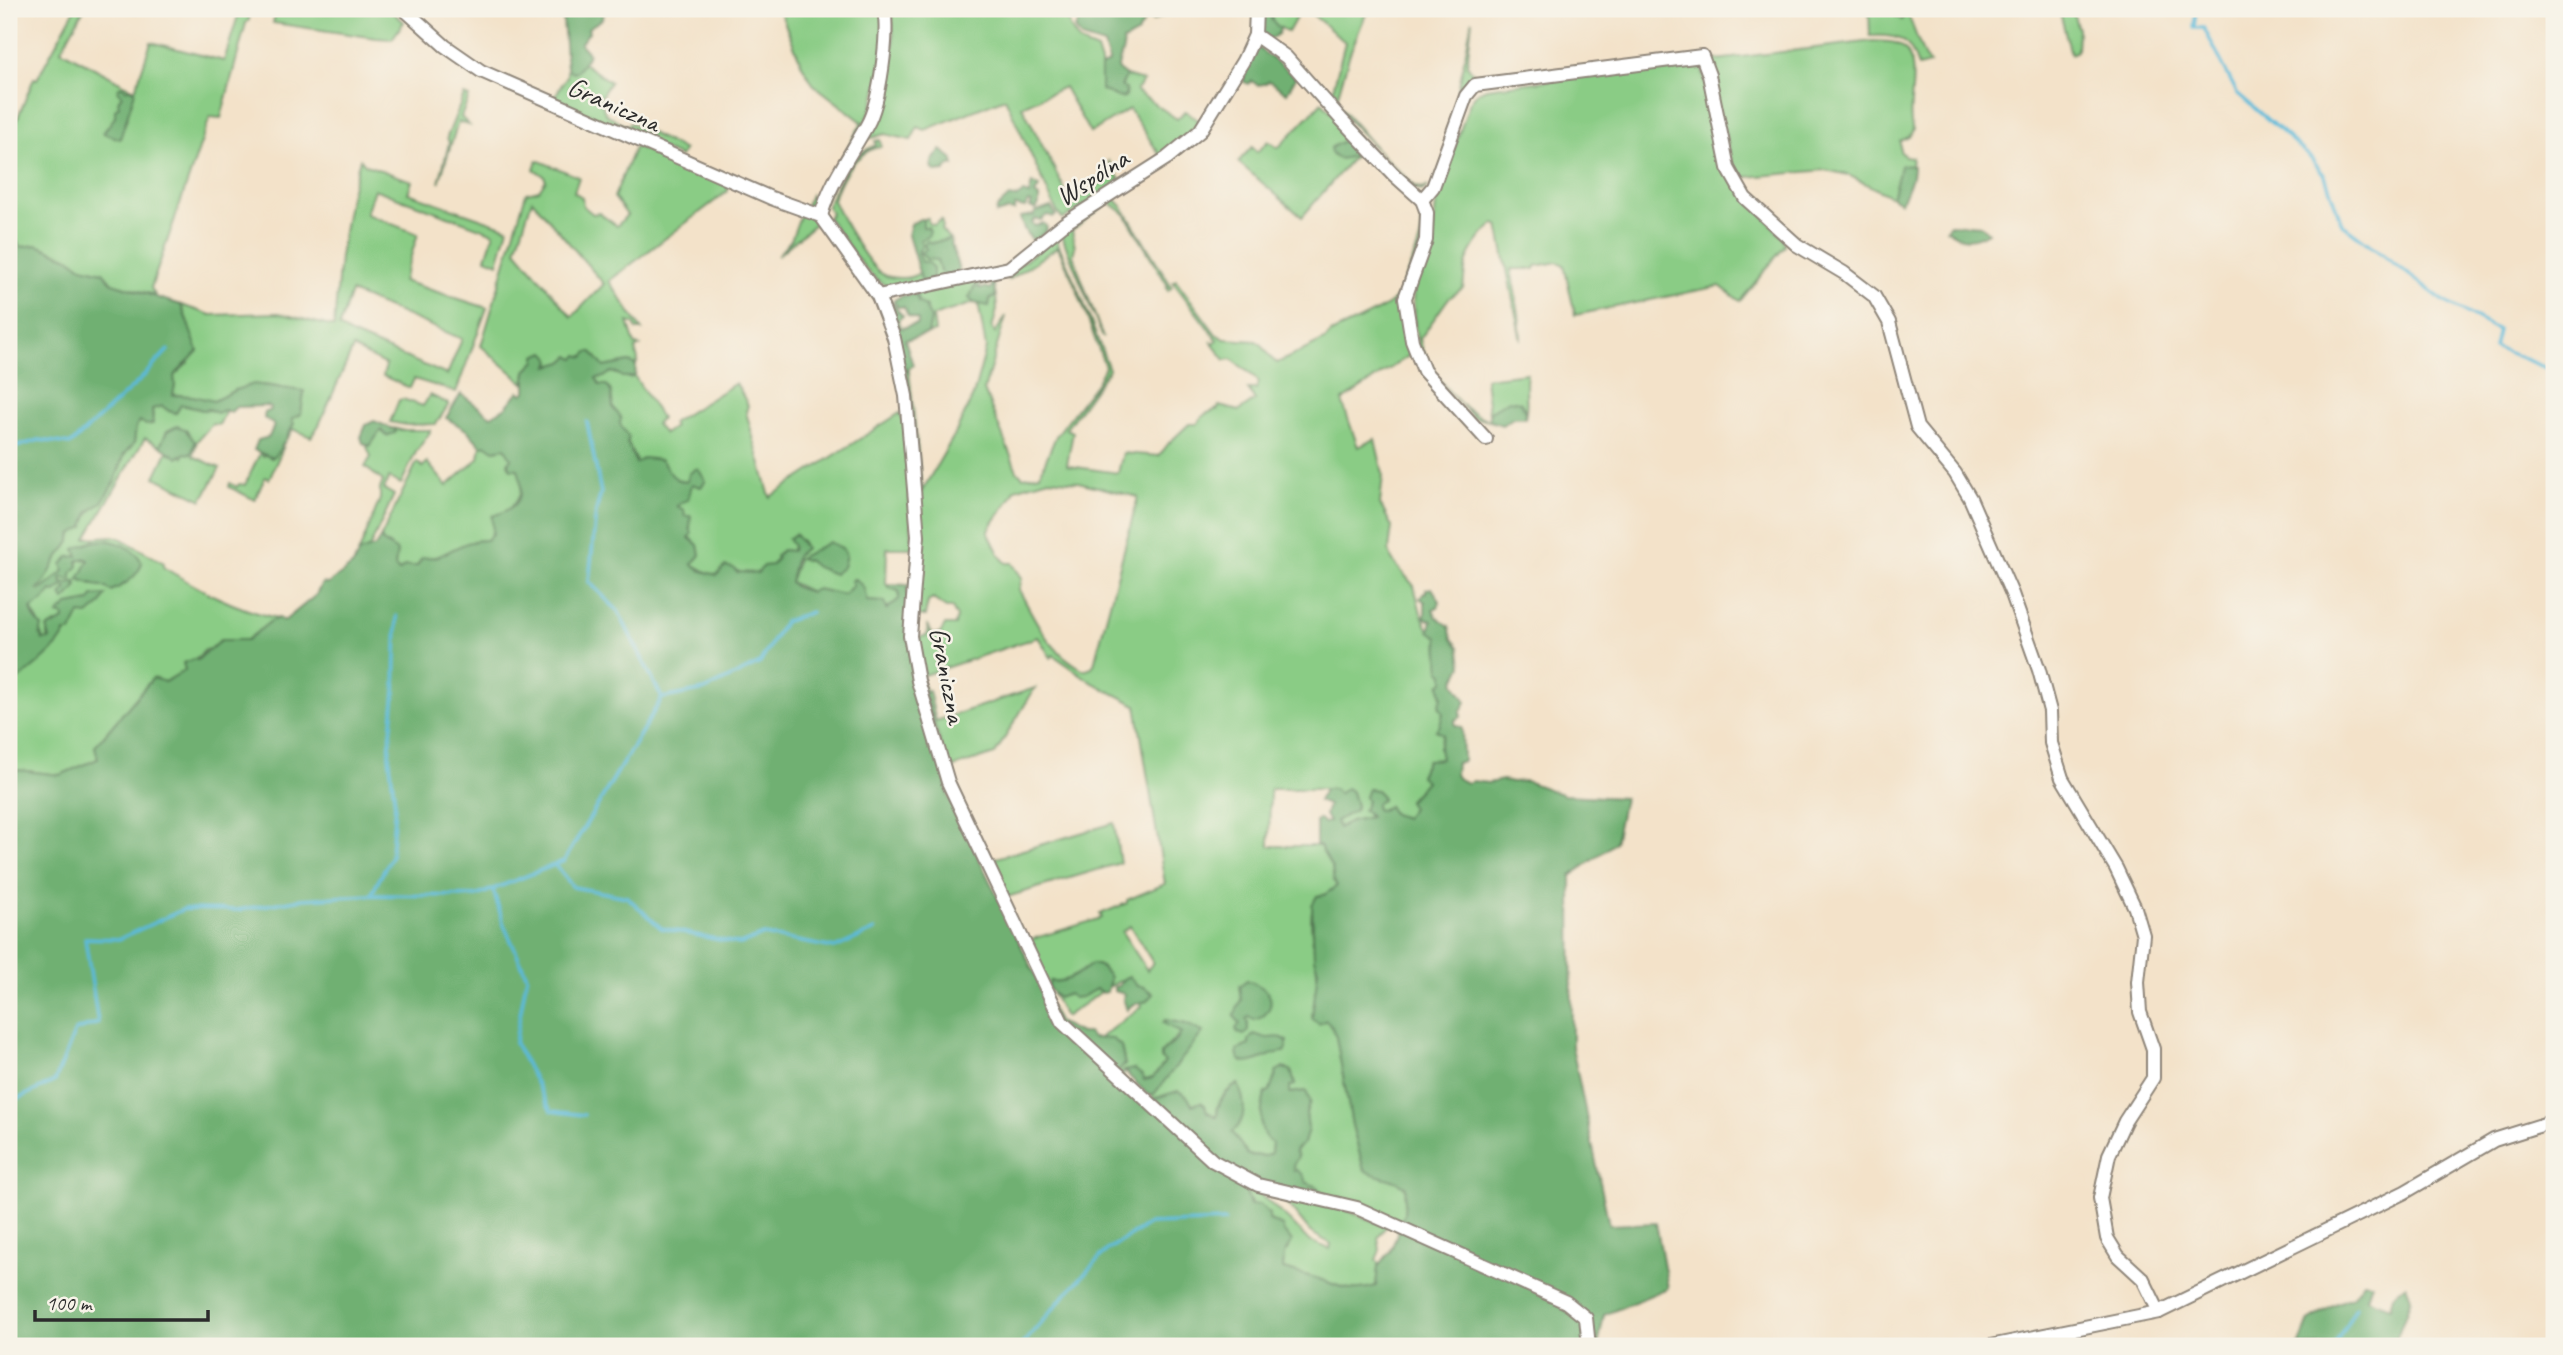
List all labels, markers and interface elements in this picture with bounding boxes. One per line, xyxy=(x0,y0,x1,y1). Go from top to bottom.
street label: Graniczna xyxy=(563,68,668,141)
street label: Wspólna xyxy=(1049,140,1136,213)
street label: Graniczna xyxy=(922,624,975,728)
scale bar xyxy=(35,1278,208,1322)
text: 100 m xyxy=(46,1290,93,1316)

